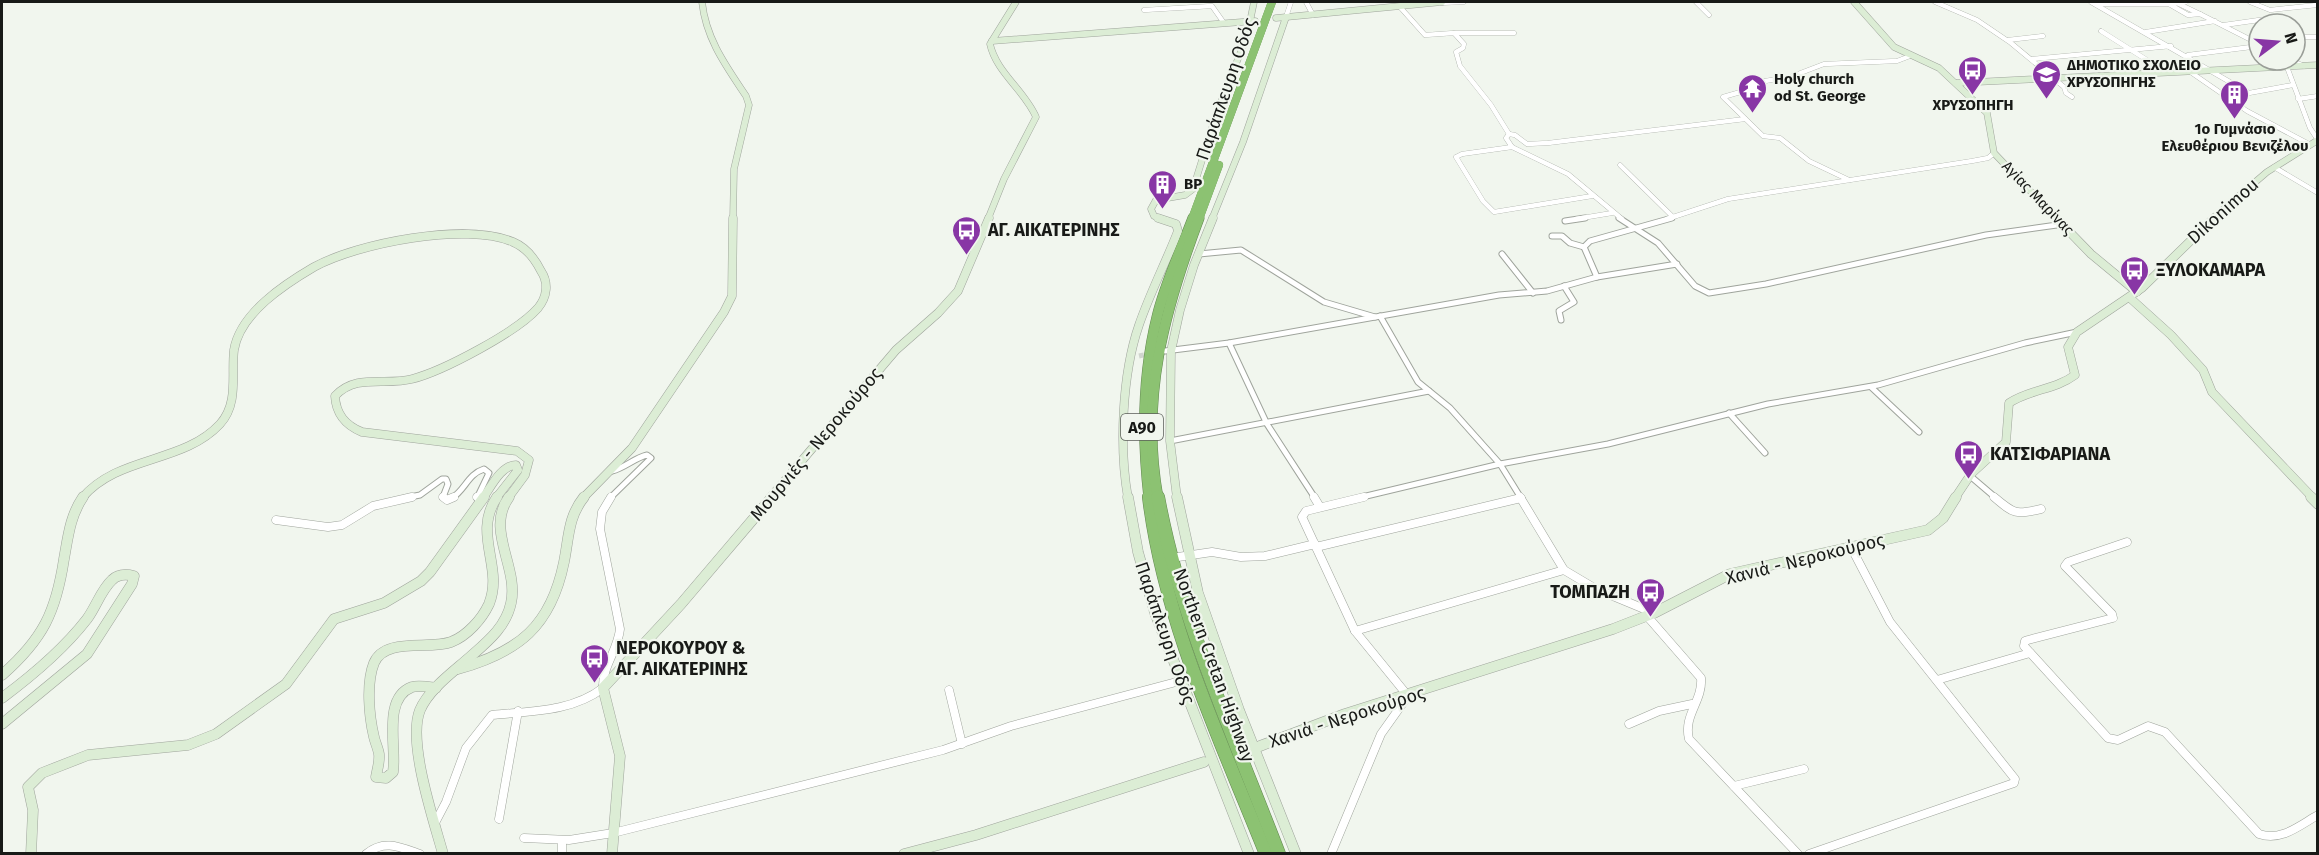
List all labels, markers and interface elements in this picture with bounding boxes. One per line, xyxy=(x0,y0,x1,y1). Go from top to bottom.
north arrow xyxy=(2247,12,2307,72)
street label: Παράπλευρη Οδός xyxy=(1191,14,1261,163)
text: N xyxy=(2280,30,2302,46)
bus stop icon: ΧΡΥΣΟΠΗΓΗ xyxy=(1957,54,1989,96)
place label: ΔΗΜΟΤΙΚΟ ΣΧΟΛΕΙΟ ΧΡΥΣΟΠΗΓΗΣ xyxy=(2066,56,2201,91)
school or university icon: ΔΗΜΟΤΙΚΟ ΣΧΟΛΕΙΟ ΧΡΥΣΟΠΗΓΗΣ xyxy=(2030,58,2062,100)
place label: Holy church od St. George xyxy=(1774,70,1866,105)
temple icon: Holy church od St. George xyxy=(1737,72,1769,114)
building icon: 1ο Γυμνάσιο Ελευθέριου Βενιζέλου xyxy=(2219,78,2251,120)
place label: ΧΡΥΣΟΠΗΓΗ xyxy=(1931,96,2014,114)
place label: 1ο Γυμνάσιο Ελευθέριου Βενιζέλου xyxy=(2162,120,2308,155)
street label: Αγίας Μαρίνας xyxy=(1998,157,2078,239)
building icon: BP xyxy=(1147,168,1179,210)
street label: Dikonimou xyxy=(2183,173,2263,249)
place label: BP xyxy=(1184,175,1202,193)
bus stop icon: ΑΓ. ΑΙΚΑΤΕΡΙΝΗΣ xyxy=(951,214,983,256)
place label: ΑΓ. ΑΙΚΑΤΕΡΙΝΗΣ xyxy=(987,219,1119,241)
bus stop icon: ΞΥΛΟΚΑΜΑΡΑ xyxy=(2119,254,2151,296)
place label: ΞΥΛΟΚΑΜΑΡΑ xyxy=(2156,259,2265,281)
street label: Μουρνιές - Νεροκούρος xyxy=(745,362,887,525)
road number: Α90 xyxy=(1121,414,1163,440)
bus stop icon: ΚΑΤΣΙΦΑΡΙΑΝΑ xyxy=(1953,438,1985,480)
place label: ΚΑΤΣΙΦΑΡΙΑΝΑ xyxy=(1990,443,2110,465)
street label: Χανιά - Νεροκούρος xyxy=(1723,529,1887,589)
street label: Παράπλευρη Οδός xyxy=(1130,559,1200,708)
street label: Northern Cretan Highway xyxy=(1169,565,1259,765)
bus stop icon: ΤΟΜΠΑΖΗ xyxy=(1635,576,1667,618)
place label: ΤΟΜΠΑΖΗ xyxy=(1550,581,1630,603)
place label: ΝΕΡΟΚΟΥΡΟΥ & ΑΓ. ΑΙΚΑΤΕΡΙΝΗΣ xyxy=(615,637,747,680)
bus stop icon: ΝΕΡΟΚΟΥΡΟΥ & ΑΓ. ΑΙΚΑΤΕΡΙΝΗΣ xyxy=(579,642,611,684)
street label: Χανιά - Νεροκούρος xyxy=(1266,681,1428,753)

